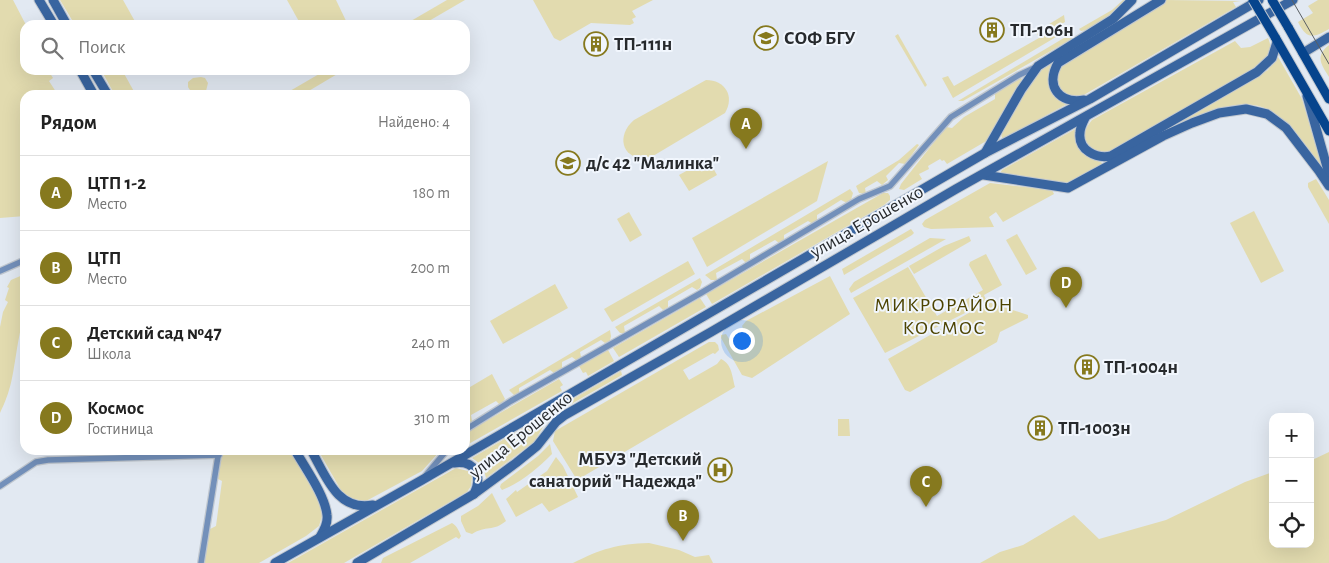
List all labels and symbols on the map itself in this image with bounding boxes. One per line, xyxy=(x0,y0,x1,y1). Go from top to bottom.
building icon: ТП-106н xyxy=(979,17,1005,43)
place label: ТП-106н xyxy=(1010,21,1074,40)
school or university icon: СОФ БГУ xyxy=(753,25,779,51)
place label: СОФ БГУ xyxy=(784,29,856,48)
building icon: ТП-111н xyxy=(583,31,609,57)
place label: ТП-111н xyxy=(614,35,672,54)
pin: A xyxy=(730,108,762,149)
school or university icon: д/с 42 "Малинка" xyxy=(555,150,581,176)
place label: д/с 42 "Малинка" xyxy=(586,154,719,173)
street label: улица Ерошенко xyxy=(806,182,927,262)
pin: D xyxy=(1050,267,1082,308)
district label: МИКРОРАЙОН КОСМОС xyxy=(874,295,1014,338)
your location xyxy=(729,328,755,354)
building icon: ТП-1004н xyxy=(1074,354,1100,380)
place label: ТП-1004н xyxy=(1104,358,1178,377)
street label: улица Ерошенко xyxy=(465,388,576,483)
building icon: ТП-1003н xyxy=(1027,415,1053,441)
place label: ТП-1003н xyxy=(1058,419,1131,438)
place label: МБУЗ "Детский санаторий "Надежда" xyxy=(529,450,702,491)
hospital icon: МБУЗ "Детский санаторий "Надежда" xyxy=(707,457,733,483)
pin: C xyxy=(910,466,942,507)
pin: B xyxy=(667,500,699,541)

